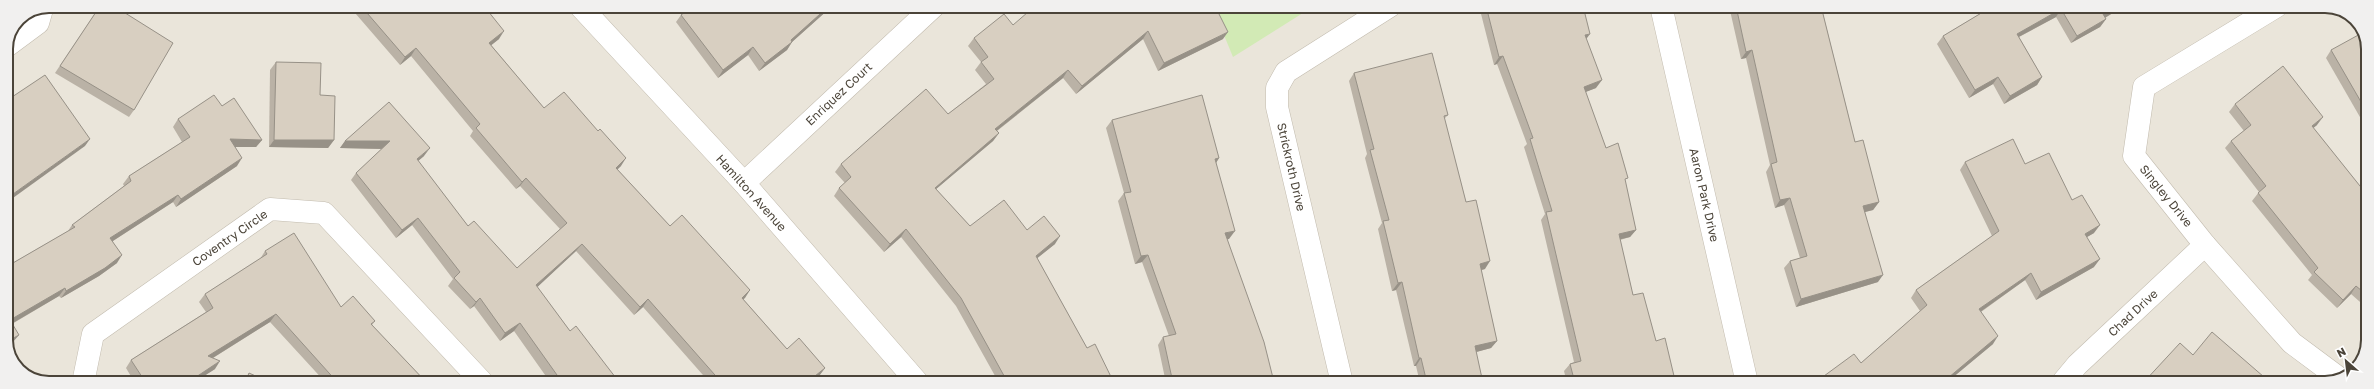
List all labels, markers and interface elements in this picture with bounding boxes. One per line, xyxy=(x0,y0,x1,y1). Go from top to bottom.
street label: Enriquez Court xyxy=(802,59,875,128)
street label: Strickroth Drive xyxy=(1274,121,1309,213)
street label: Aaron Park Drive xyxy=(1686,147,1723,243)
street label: Hamilton Avenue xyxy=(713,151,790,234)
street label: Singley Drive xyxy=(2137,162,2196,230)
street label: Coventry Circle xyxy=(189,206,270,269)
street label: Chad Drive xyxy=(2105,286,2161,339)
north arrow xyxy=(2326,341,2366,381)
text: N xyxy=(2334,344,2348,359)

